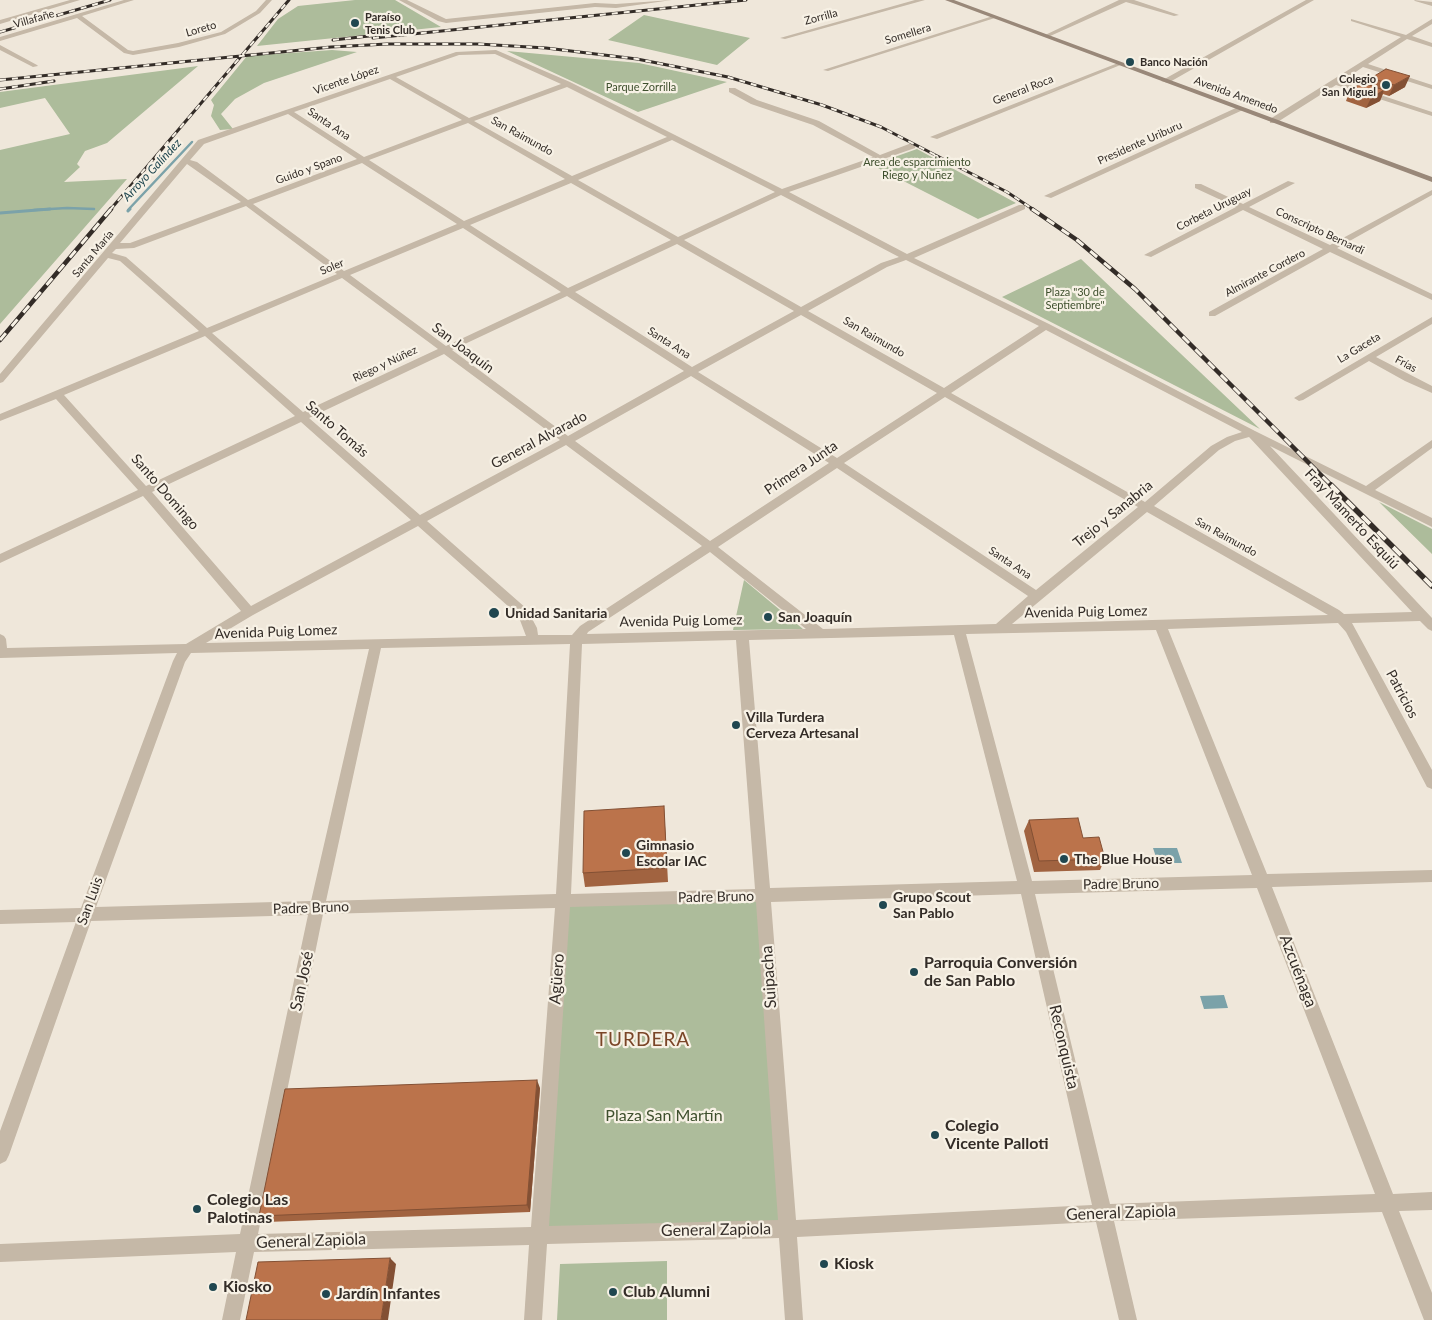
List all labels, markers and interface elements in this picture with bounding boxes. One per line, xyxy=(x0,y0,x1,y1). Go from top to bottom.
street label: Zorrilla xyxy=(803,6,839,28)
street label: Villafañe xyxy=(12,7,56,31)
place label: Paraíso Tenis Club xyxy=(365,10,415,36)
marker: Paraíso Tenis Club xyxy=(349,17,361,29)
street label: Loreto xyxy=(184,18,218,40)
street label: Somellera xyxy=(883,21,933,47)
place label: Banco Nación xyxy=(1140,55,1208,69)
marker: Banco Nación xyxy=(1124,56,1136,68)
street label: Vicente López xyxy=(312,63,380,97)
street label: General Roca xyxy=(991,72,1055,108)
place label: Colegio San Miguel xyxy=(1322,72,1376,98)
street label: Avenida Amenedo xyxy=(1192,74,1280,116)
marker: Colegio San Miguel xyxy=(1380,79,1392,91)
park label: Parque Zorrilla xyxy=(606,80,676,94)
street label: Santa Ana xyxy=(305,105,353,143)
street label: San Raimundo xyxy=(489,114,555,158)
street label: Presidente Uriburu xyxy=(1096,118,1184,168)
water label: Arroyo Galíndez xyxy=(120,136,184,204)
street label: Guido y Spano xyxy=(274,151,344,187)
park label: Area de esparcimiento Riego y Nuñez xyxy=(863,155,971,181)
street label: Corbeta Uruguay xyxy=(1174,184,1254,234)
street label: Conscripto Bernardi xyxy=(1274,205,1366,257)
street label: Santa María xyxy=(70,228,116,280)
street label: Almirante Cordero xyxy=(1223,246,1307,300)
street label: Soler xyxy=(318,256,346,278)
park label: Plaza "30 de Septiembre" xyxy=(1045,285,1105,311)
street label: San Raimundo xyxy=(841,314,907,360)
street label: San Joaquín xyxy=(429,319,497,377)
street label: Santa Ana xyxy=(645,324,693,362)
street label: La Gaceta xyxy=(1335,330,1383,366)
street label: Riego y Núñez xyxy=(351,343,419,385)
street label: Frías xyxy=(1393,353,1419,375)
street label: Santo Tomás xyxy=(302,397,372,461)
street label: General Alvarado xyxy=(488,408,590,472)
street label: Primera Junta xyxy=(761,437,841,499)
street label: Santo Domingo xyxy=(128,451,202,533)
street label: Fray Mamerto Esquiú xyxy=(1301,465,1403,573)
street label: Trejo y Sanabria xyxy=(1070,477,1156,551)
street label: San Raimundo xyxy=(1193,515,1259,559)
street label: Santa Ana xyxy=(986,544,1034,582)
street label: Avenida Puig Lomez xyxy=(1024,603,1148,621)
place label: Unidad Sanitaria xyxy=(505,605,607,621)
marker: Unidad Sanitaria xyxy=(487,606,501,620)
place label: San Joaquín xyxy=(778,609,852,625)
marker: San Joaquín xyxy=(762,611,774,623)
street label: Avenida Puig Lomez xyxy=(619,612,743,630)
street label: Avenida Puig Lomez xyxy=(214,621,338,643)
street label: Patricios xyxy=(1382,667,1422,721)
place label: Villa Turdera Cerveza Artesanal xyxy=(746,709,859,742)
marker: Villa Turdera Cerveza Artesanal xyxy=(730,719,742,731)
place label: Gimnasio Escolar IAC xyxy=(636,837,707,870)
marker: Gimnasio Escolar IAC xyxy=(620,847,632,859)
place label: The Blue House xyxy=(1074,851,1173,867)
marker: The Blue House xyxy=(1058,853,1070,865)
street label: San Luis xyxy=(74,875,106,927)
street label: Padre Bruno xyxy=(1083,875,1159,893)
street label: Padre Bruno xyxy=(678,888,754,906)
place label: Grupo Scout San Pablo xyxy=(893,889,971,922)
street label: Padre Bruno xyxy=(273,898,349,918)
marker: Grupo Scout San Pablo xyxy=(877,899,889,911)
street label: Azcuénaga xyxy=(1275,932,1321,1010)
street label: Suipacha xyxy=(757,945,781,1009)
street label: San José xyxy=(286,949,318,1013)
street label: Agüero xyxy=(546,953,568,1005)
place label: Parroquia Conversión de San Pablo xyxy=(924,953,1077,991)
marker: Parroquia Conversión de San Pablo xyxy=(908,966,920,978)
street label: Reconquista xyxy=(1045,1003,1083,1091)
district label: TURDERA xyxy=(595,1029,691,1051)
park label: Plaza San Martín xyxy=(605,1106,723,1126)
place label: Colegio Vicente Palloti xyxy=(945,1116,1049,1154)
marker: Colegio Vicente Palloti xyxy=(929,1129,941,1141)
place label: Colegio Las Palotinas xyxy=(207,1190,288,1228)
street label: General Zapiola xyxy=(1066,1201,1176,1225)
marker: Colegio Las Palotinas xyxy=(191,1203,203,1215)
street label: General Zapiola xyxy=(661,1219,771,1241)
street label: General Zapiola xyxy=(256,1229,366,1253)
place label: Kiosk xyxy=(834,1254,874,1274)
marker: Kiosk xyxy=(818,1258,830,1270)
place label: Kiosko xyxy=(223,1277,272,1297)
marker: Kiosko xyxy=(207,1281,219,1293)
place label: Club Alumni xyxy=(623,1282,710,1302)
place label: Jardín Infantes xyxy=(336,1284,440,1304)
marker: Club Alumni xyxy=(607,1286,619,1298)
marker: Jardín Infantes xyxy=(320,1288,332,1300)

